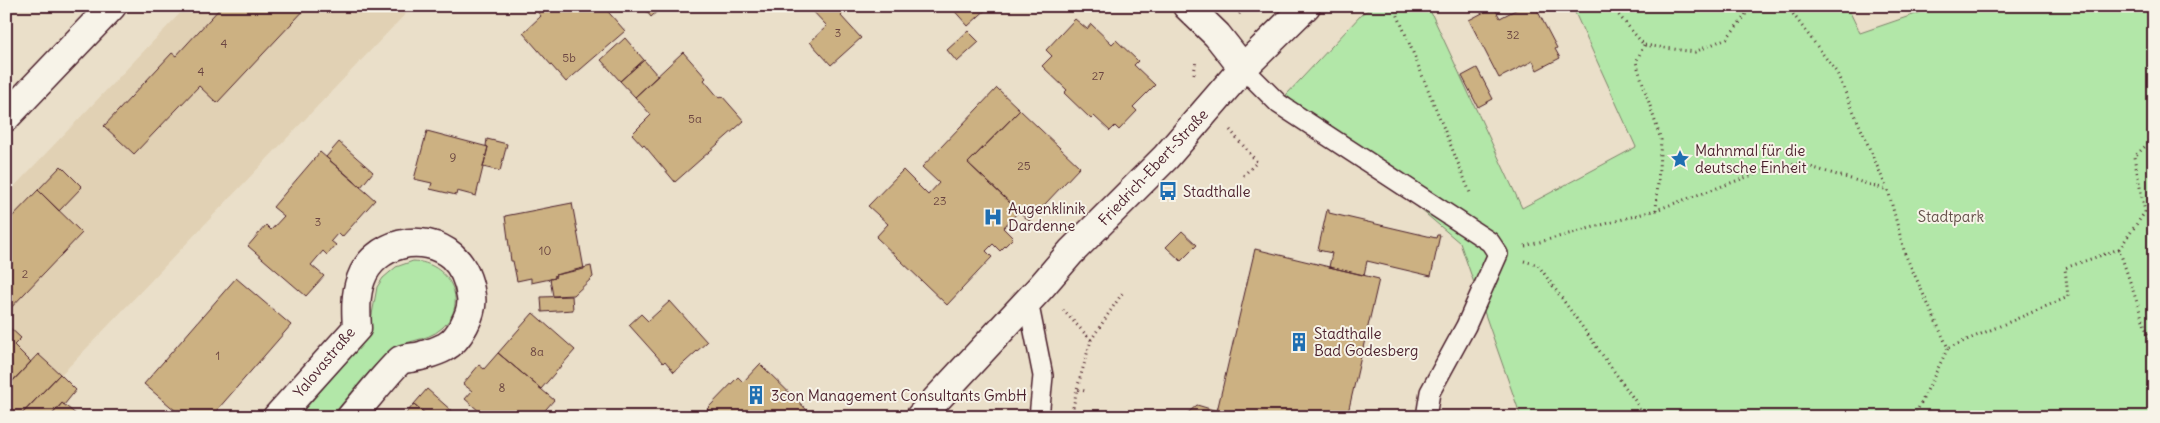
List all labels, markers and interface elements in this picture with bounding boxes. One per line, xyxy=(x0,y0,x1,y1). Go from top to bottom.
house number: 3 xyxy=(835,25,842,40)
house number: 32 xyxy=(1506,27,1520,42)
house number: 4 xyxy=(221,36,228,51)
house number: 5b xyxy=(562,50,576,65)
house number: 4 xyxy=(198,64,205,79)
house number: 27 xyxy=(1092,68,1104,83)
street label: Friedrich-Ebert-Straße xyxy=(1094,105,1212,229)
house number: 5a xyxy=(688,111,702,126)
place label: Mahnmal für die deutsche Einheit xyxy=(1695,141,1806,177)
place icon: Mahnmal für die deutsche Einheit xyxy=(1669,148,1691,170)
house number: 9 xyxy=(450,150,457,165)
house number: 25 xyxy=(1017,158,1031,173)
bus stop icon: Stadthalle xyxy=(1157,180,1179,202)
place label: Stadthalle xyxy=(1183,182,1251,201)
house number: 23 xyxy=(933,193,947,208)
place label: Augenklinik Dardenne xyxy=(1008,199,1086,235)
hospital icon: Augenklinik Dardenne xyxy=(982,206,1004,228)
park label: Stadtpark xyxy=(1918,207,1985,226)
house number: 3 xyxy=(315,214,322,229)
house number: 10 xyxy=(539,243,551,258)
house number: 2 xyxy=(22,266,29,281)
street label: Yalovastraße xyxy=(289,323,359,401)
place label: Stadthalle Bad Godesberg xyxy=(1314,324,1418,360)
building icon: Stadthalle Bad Godesberg xyxy=(1288,331,1310,353)
house number: 8a xyxy=(530,344,544,359)
house number: 1 xyxy=(216,348,220,363)
house number: 8 xyxy=(499,380,506,395)
building icon: 3con Management Consultants GmbH xyxy=(745,384,767,406)
place label: 3con Management Consultants GmbH xyxy=(771,386,1027,405)

